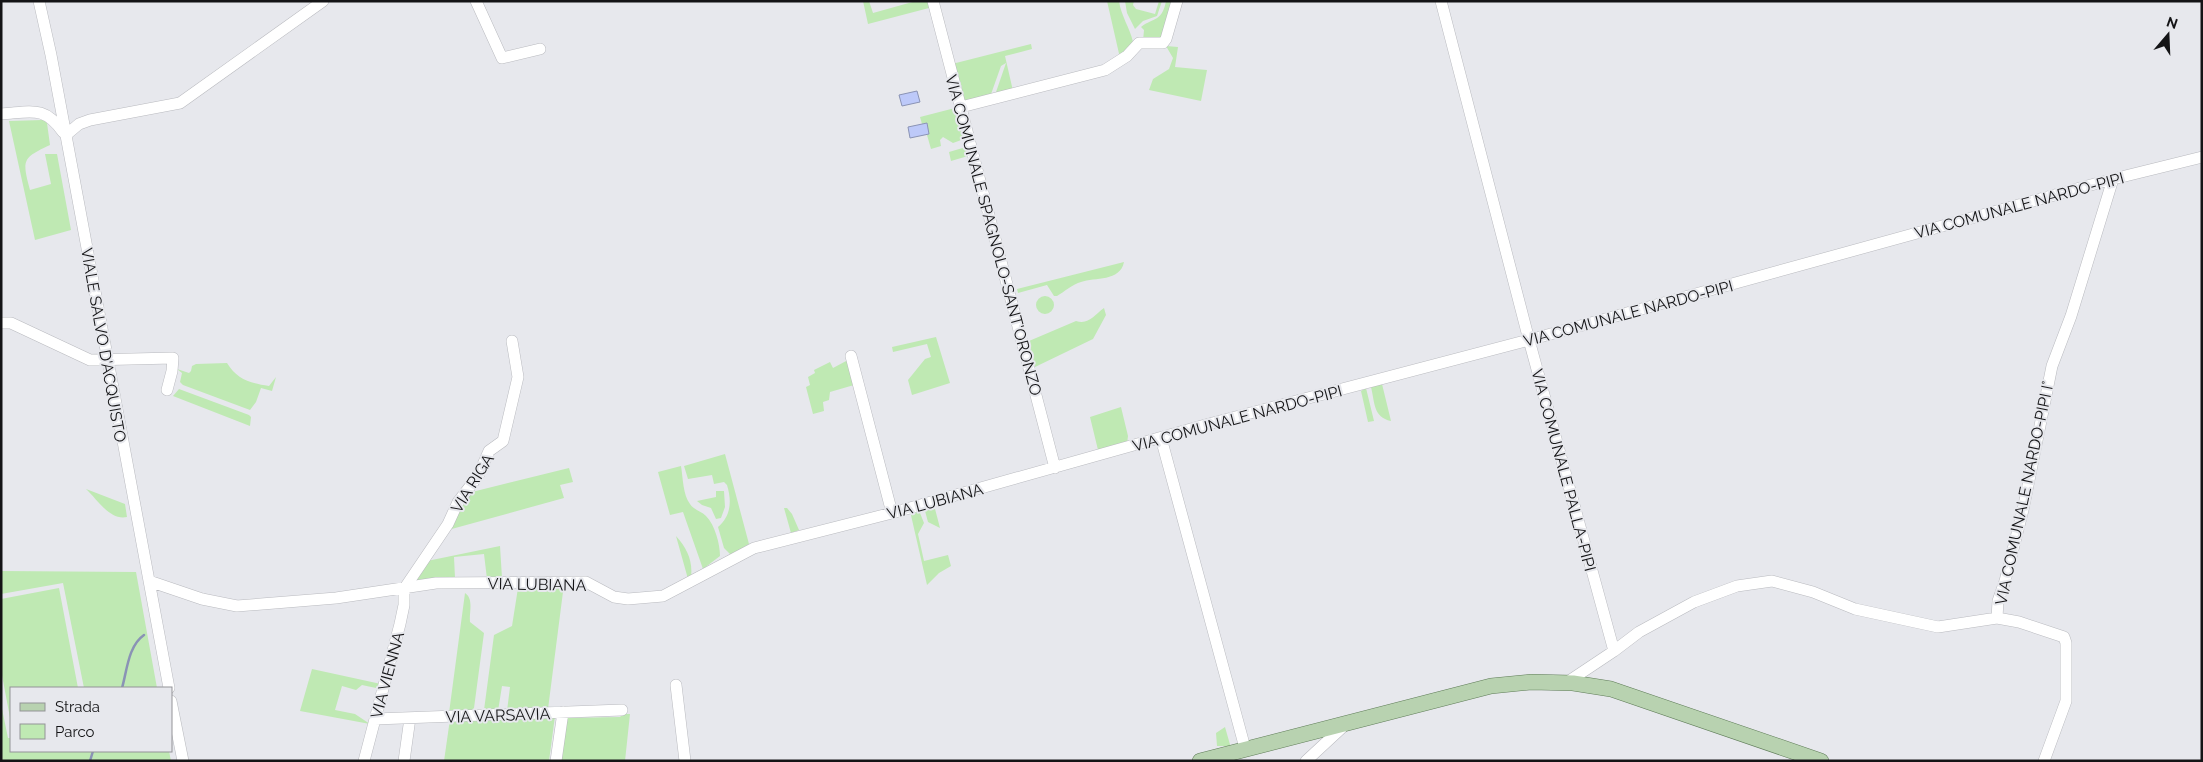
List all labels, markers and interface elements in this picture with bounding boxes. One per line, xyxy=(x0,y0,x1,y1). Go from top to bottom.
north arrow xyxy=(2143,10,2193,60)
text: N xyxy=(2165,13,2180,32)
street label: VIA COMUNALE SPAGNOLO-SANT'ORONZO xyxy=(941,73,1046,398)
street label: VIA COMUNALE NARDO-PIPI xyxy=(1912,168,2126,243)
street label: VIALE SALVO D'ACQUISTO xyxy=(77,246,130,444)
street label: VIA COMUNALE NARDO-PIPI xyxy=(1521,276,1735,351)
street label: VIA COMUNALE PALLA-PIPI xyxy=(1527,367,1600,573)
street label: VIA COMUNALE NARDO-PIPI I° xyxy=(1991,379,2058,607)
street label: VIA COMUNALE NARDO-PIPI xyxy=(1130,381,1344,456)
street label: VIA RIGA xyxy=(447,450,498,516)
street label: VIA LUBIANA xyxy=(885,479,985,523)
street label: VIA LUBIANA xyxy=(487,574,587,595)
street label: VIA VIENNA xyxy=(367,630,408,720)
legend xyxy=(10,687,172,752)
text: Strada xyxy=(55,698,100,716)
street label: VIA VARSAVIA xyxy=(445,704,551,727)
text: Parco xyxy=(55,723,95,741)

